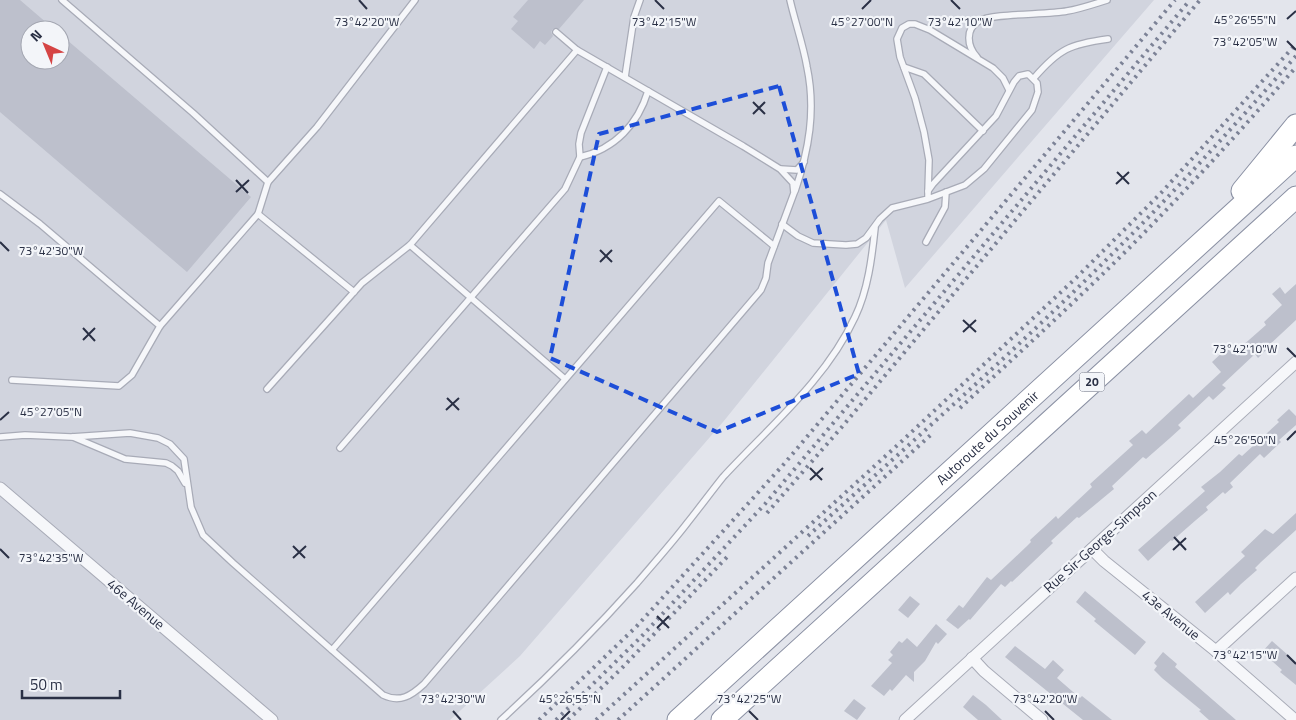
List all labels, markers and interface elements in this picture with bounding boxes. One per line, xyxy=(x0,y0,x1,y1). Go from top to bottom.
text: 45°26'55"N xyxy=(1214,10,1276,29)
text: 73°42'20"W xyxy=(335,12,400,31)
text: 73°42'15"W xyxy=(632,12,697,31)
text: 45°27'00"N xyxy=(831,12,893,31)
text: 73°42'10"W xyxy=(928,12,993,31)
north arrow xyxy=(20,20,70,70)
text: N xyxy=(25,24,46,46)
text: 73°42'05"W xyxy=(1213,32,1278,51)
text: 73°42'30"W xyxy=(19,241,84,260)
text: 73°42'10"W xyxy=(1213,339,1278,358)
road number: 20 xyxy=(1080,372,1104,392)
street label: Autoroute du Souvenir xyxy=(931,385,1043,490)
text: 45°27'05"N xyxy=(20,402,82,421)
text: 45°26'50"N xyxy=(1214,430,1276,449)
street label: Rue Sir-George-Simpson xyxy=(1038,484,1161,597)
text: 73°42'35"W xyxy=(19,548,84,567)
street label: 46e Avenue xyxy=(103,573,170,634)
street label: 43e Avenue xyxy=(1138,585,1205,645)
text: 73°42'15"W xyxy=(1213,645,1278,664)
scale bar xyxy=(22,668,120,700)
text: 50 m xyxy=(30,673,63,696)
text: 73°42'30"W xyxy=(421,689,486,708)
text: 45°26'55"N xyxy=(539,689,601,708)
text: 73°42'25"W xyxy=(717,689,782,708)
text: 73°42'20"W xyxy=(1013,689,1078,708)

